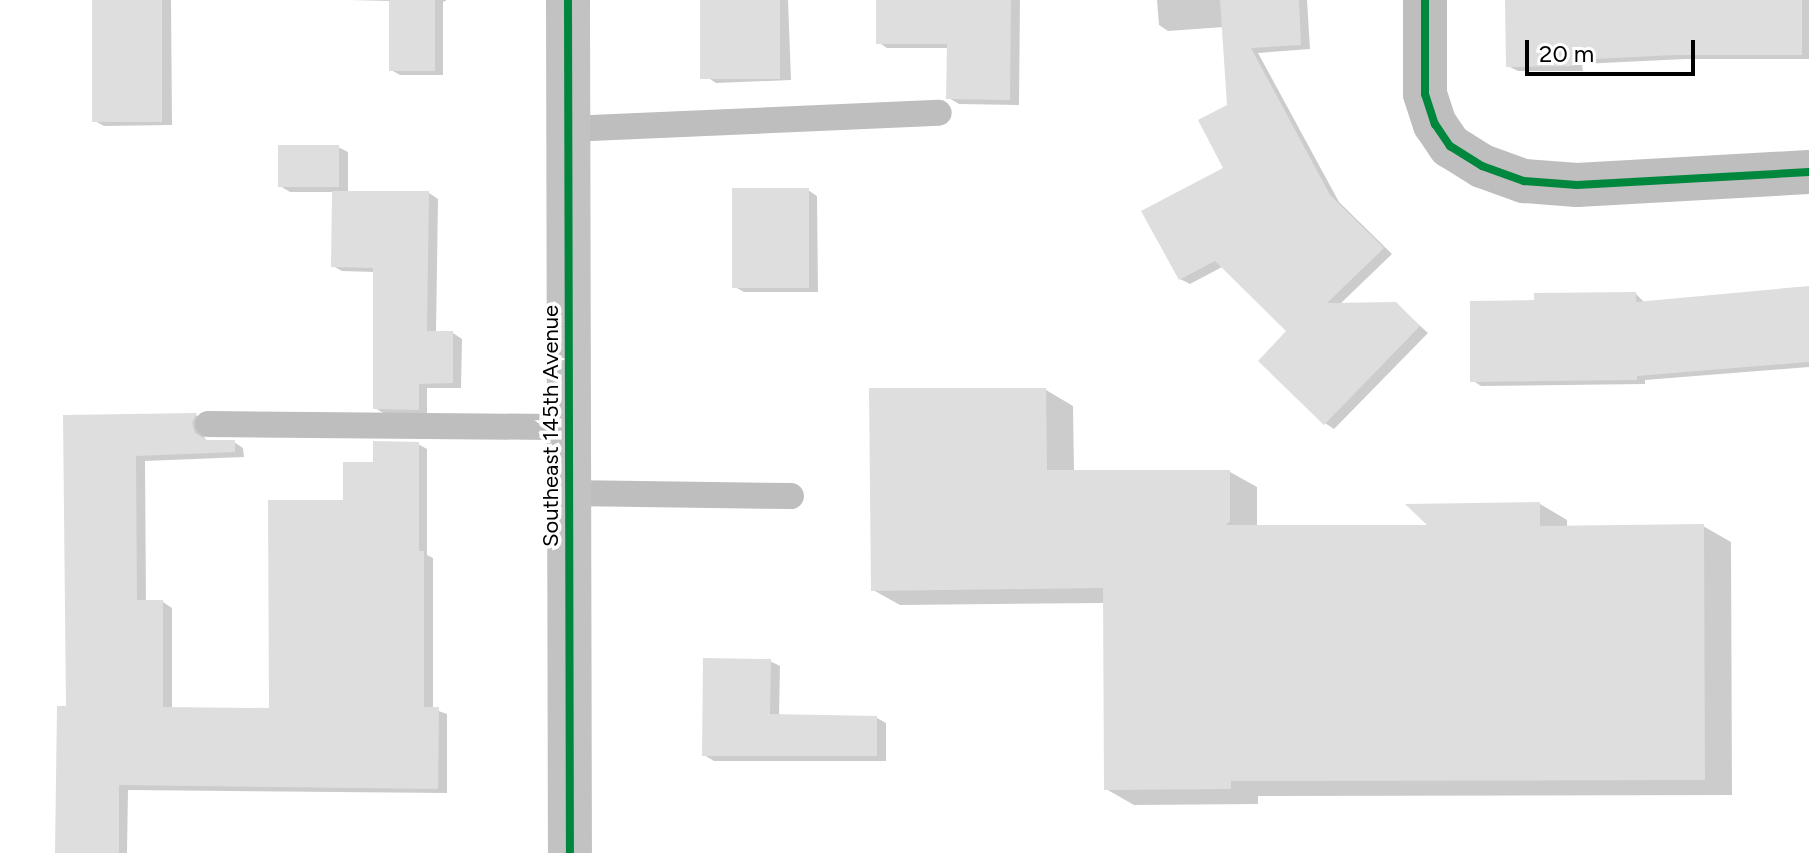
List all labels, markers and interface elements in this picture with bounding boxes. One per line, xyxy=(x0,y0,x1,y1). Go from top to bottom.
scale bar xyxy=(1529,24,1699,74)
text: 20 m xyxy=(1539,39,1594,68)
street label: Southeast 145th Avenue xyxy=(538,305,564,547)

